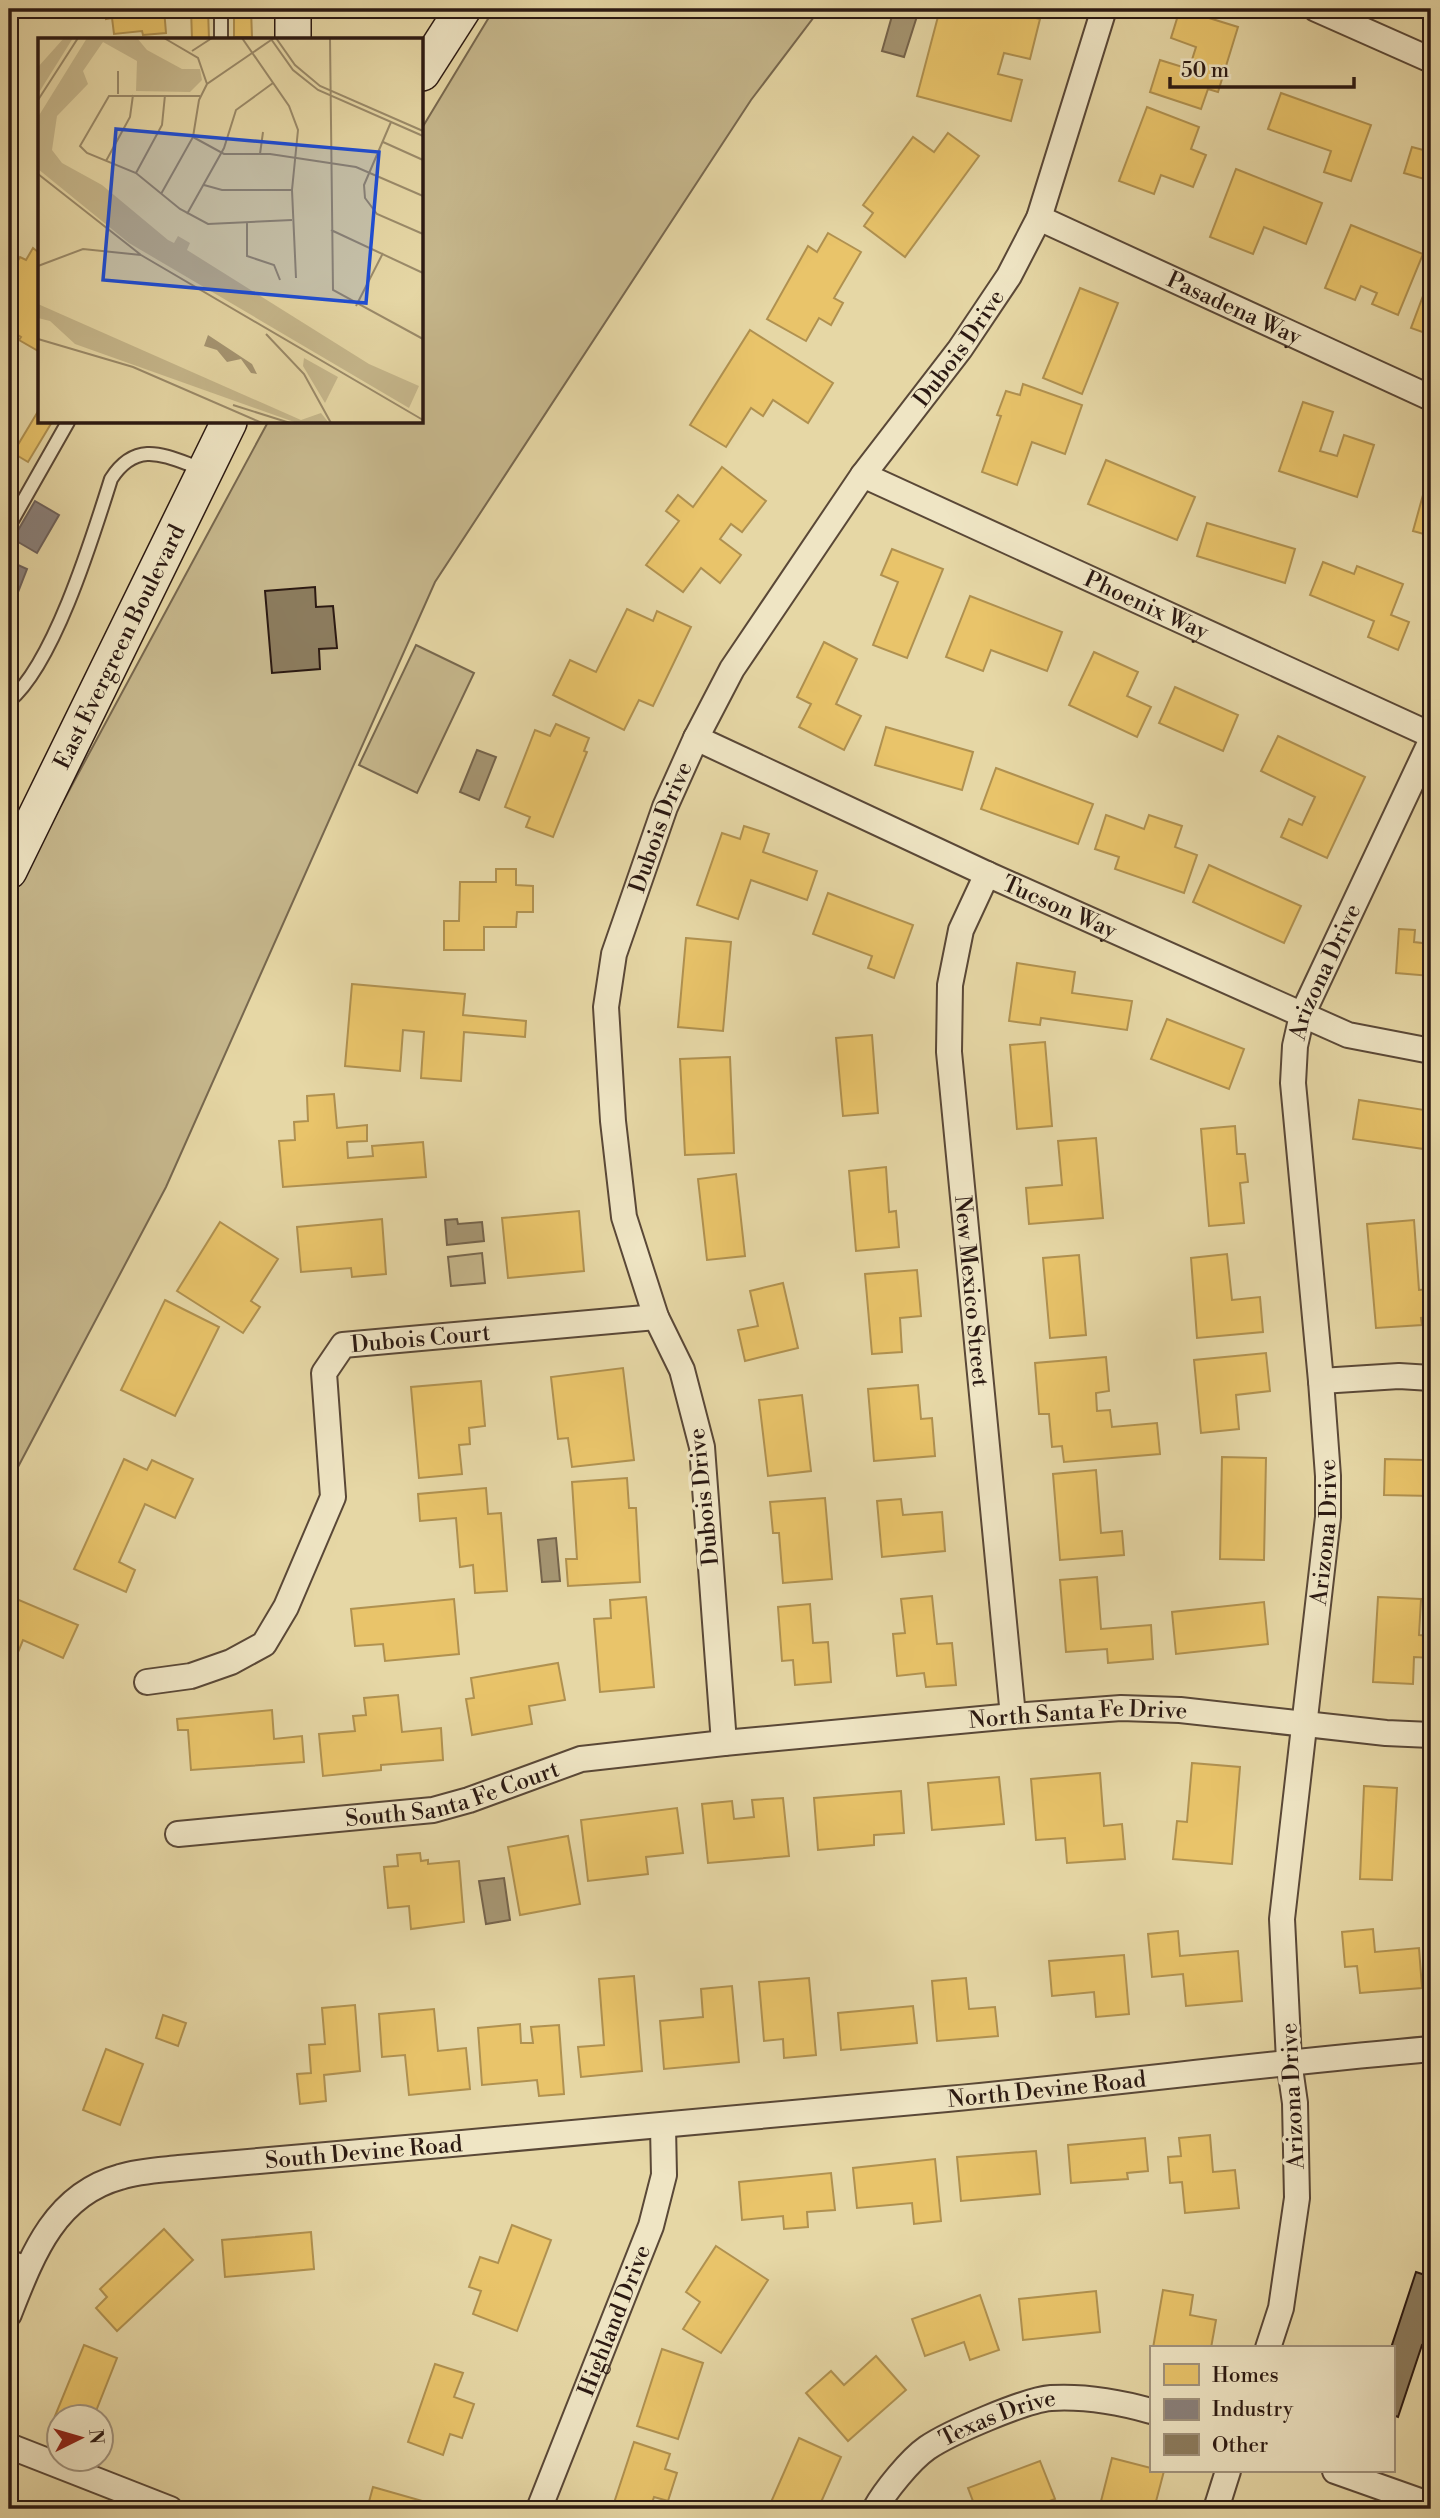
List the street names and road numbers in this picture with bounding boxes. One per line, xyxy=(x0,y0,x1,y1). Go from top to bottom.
street label: Pasadena Way xyxy=(1162,266,1306,352)
street label: Dubois Drive xyxy=(908,284,1011,413)
street label: East Evergreen Boulevard xyxy=(48,520,192,774)
street label: Phoenix Way xyxy=(1080,565,1214,647)
street label: Dubois Drive xyxy=(623,757,699,896)
street label: Tucson Way xyxy=(998,870,1122,945)
street label: Arizona Drive xyxy=(1284,900,1367,1044)
street label: New Mexico Street xyxy=(948,1194,994,1388)
street label: Dubois Court xyxy=(350,1319,492,1359)
street label: Dubois Drive xyxy=(683,1427,725,1567)
street label: Arizona Drive xyxy=(1305,1458,1343,1608)
street label: North Santa Fe Drive xyxy=(967,1695,1189,1735)
street label: South Santa Fe Court xyxy=(344,1755,563,1833)
street label: Arizona Drive xyxy=(1275,2022,1311,2171)
street label: North Devine Road xyxy=(946,2065,1147,2114)
street label: South Devine Road xyxy=(264,2130,464,2175)
street label: Highland Drive xyxy=(572,2241,657,2400)
street label: Texas Drive xyxy=(935,2385,1057,2453)

